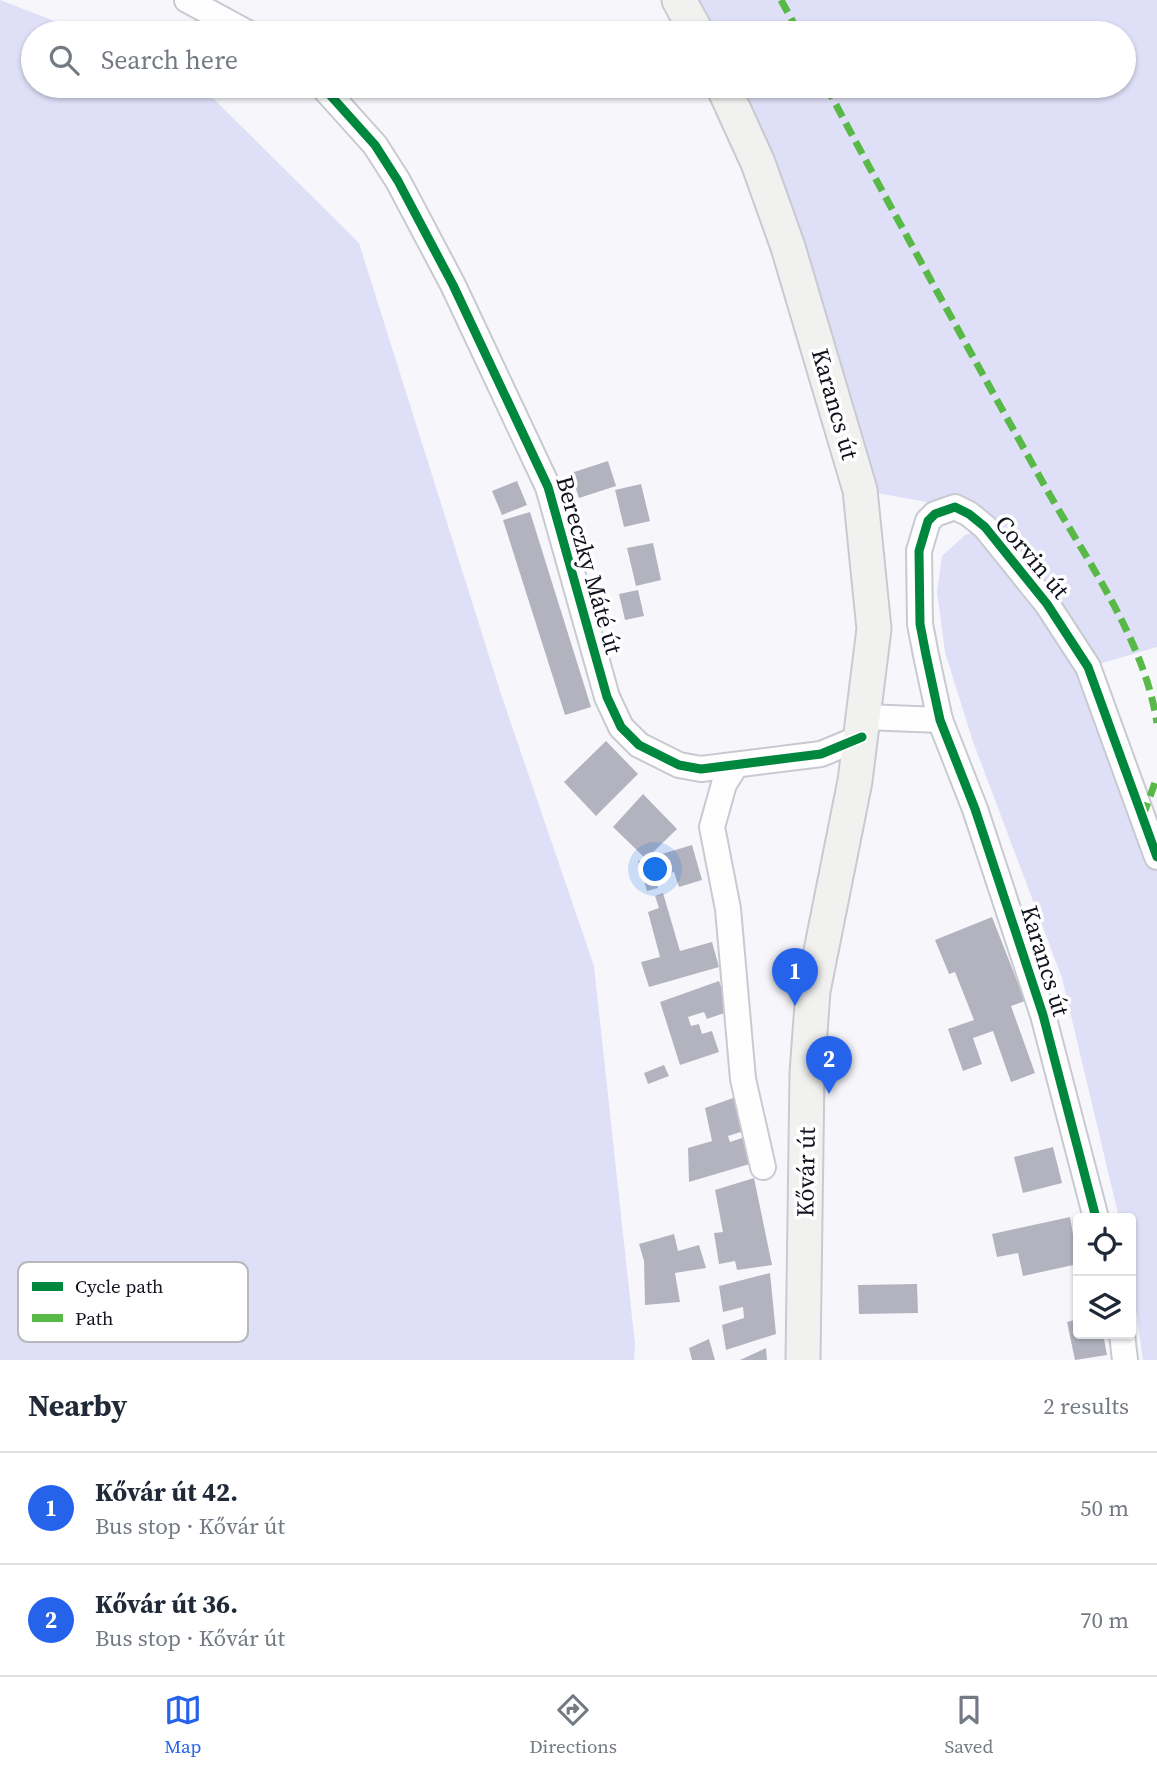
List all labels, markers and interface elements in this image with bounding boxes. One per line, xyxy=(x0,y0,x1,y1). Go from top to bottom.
search box xyxy=(21,21,1136,98)
icon: search xyxy=(45,41,83,79)
text: Search here xyxy=(101,42,238,78)
street label: Karancs út xyxy=(804,345,867,463)
street label: Bereczky Máté út xyxy=(548,472,631,658)
street label: Corvin út xyxy=(988,508,1077,606)
your location xyxy=(638,852,672,886)
street label: Karancs út xyxy=(1013,902,1078,1020)
pin: 1 xyxy=(772,948,818,1006)
pin: 2 xyxy=(806,1036,852,1094)
street label: Kővár út xyxy=(788,1126,823,1217)
map controls xyxy=(1073,1213,1136,1339)
button: locate xyxy=(1073,1213,1136,1276)
legend xyxy=(18,1262,248,1342)
text: Cycle path xyxy=(75,1273,164,1299)
button: layers xyxy=(1073,1276,1136,1339)
text: Path xyxy=(75,1305,113,1331)
text: Nearby xyxy=(28,1385,127,1426)
text: 2 results xyxy=(1043,1390,1129,1422)
text: Kővár út 42. xyxy=(95,1474,238,1510)
text: 1 xyxy=(45,1492,57,1524)
text: 50 m xyxy=(1080,1492,1129,1524)
text: Bus stop · Kővár út xyxy=(95,1510,285,1542)
text: Kővár út 36. xyxy=(95,1586,238,1622)
text: 2 xyxy=(45,1604,57,1636)
text: 70 m xyxy=(1080,1604,1129,1636)
text: Bus stop · Kővár út xyxy=(95,1622,285,1654)
tab: Map xyxy=(164,1691,202,1759)
tab: Directions xyxy=(529,1691,617,1759)
tab: Saved xyxy=(945,1691,993,1759)

